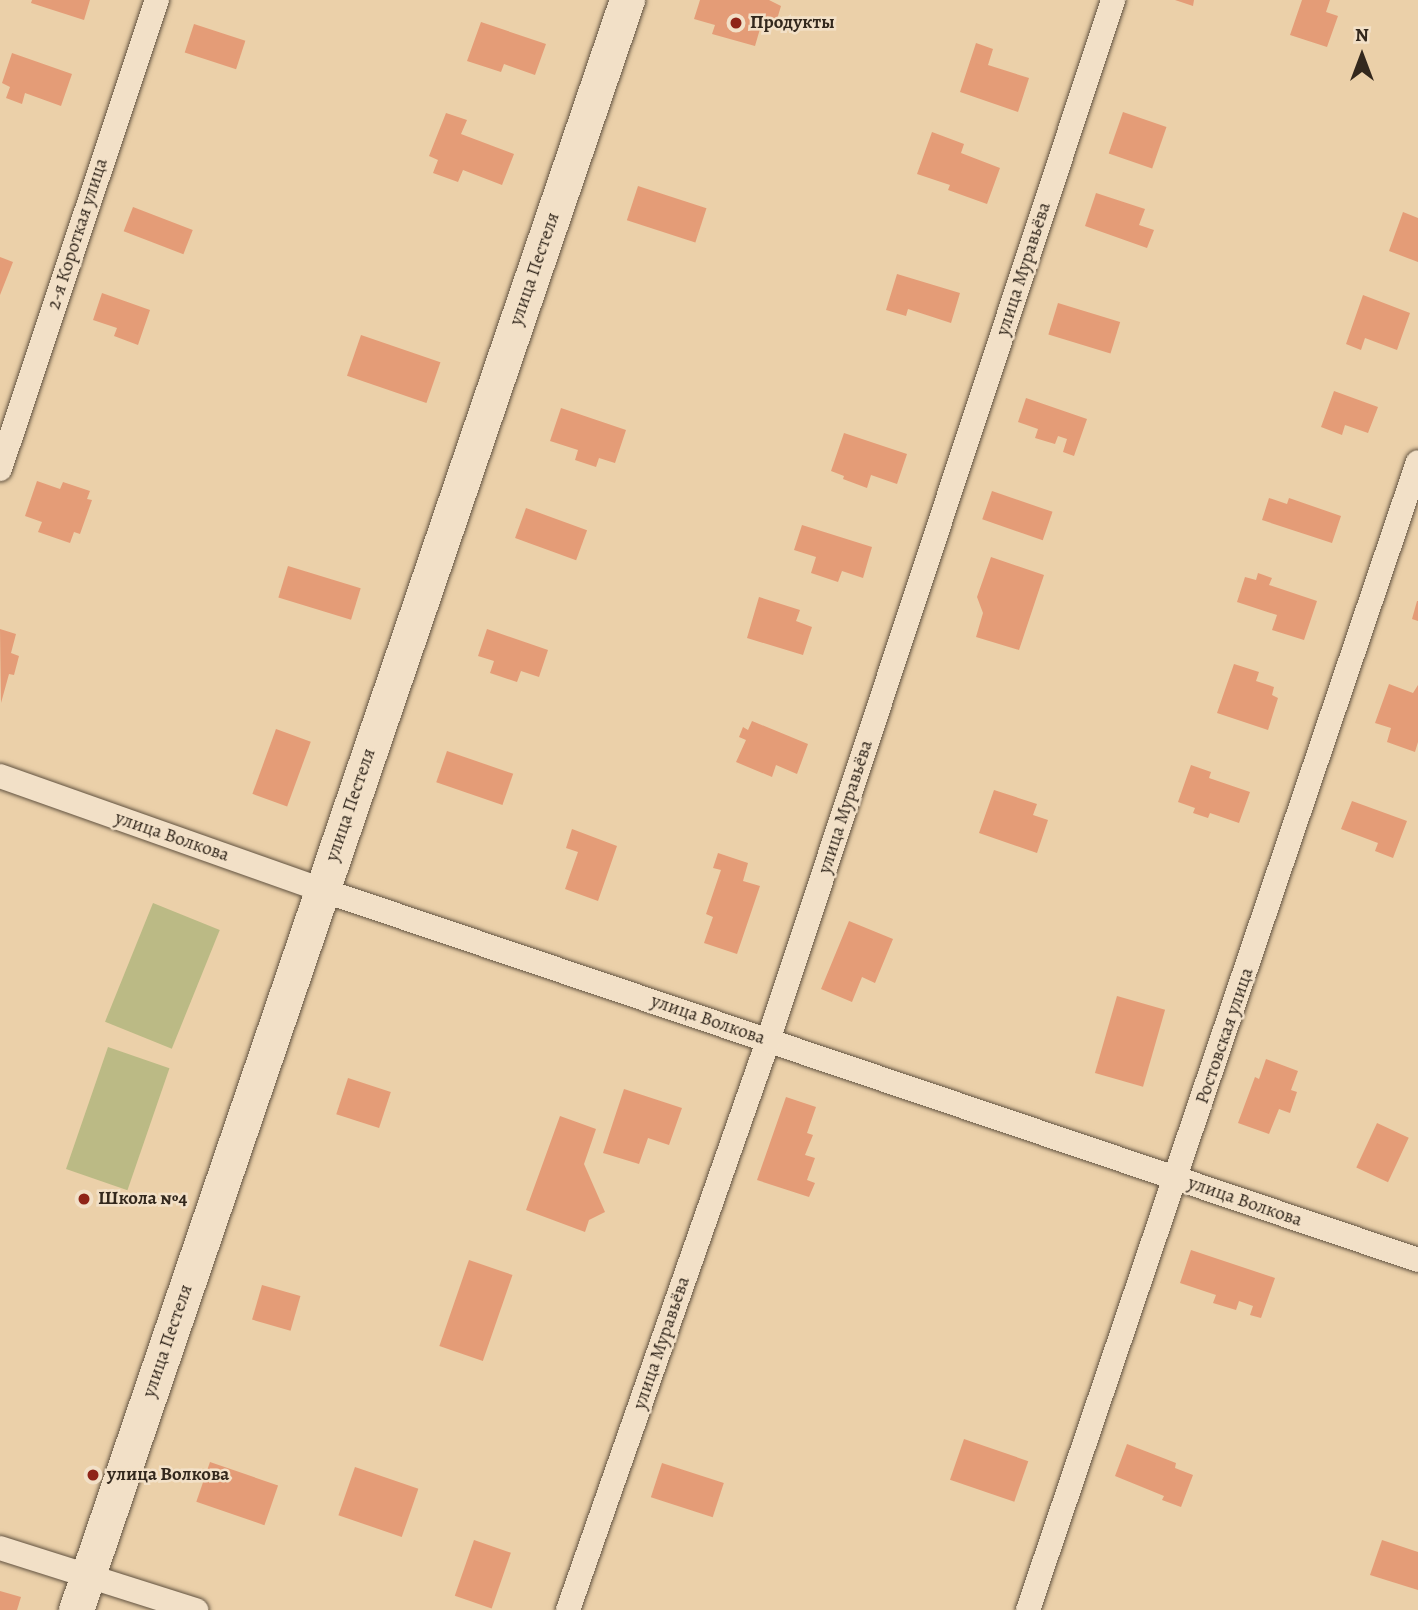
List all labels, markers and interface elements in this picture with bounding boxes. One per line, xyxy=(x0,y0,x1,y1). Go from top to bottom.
place label: Продукты xyxy=(750,12,835,34)
marker: Продукты xyxy=(728,15,744,31)
north arrow xyxy=(1327,21,1397,91)
text: N xyxy=(1355,22,1369,48)
street label: 2-я Короткая улица xyxy=(43,155,113,313)
street label: улица Муравьёва xyxy=(992,199,1056,339)
street label: улица Пестеля xyxy=(505,210,565,328)
street label: улица Муравьёва xyxy=(814,737,878,877)
street label: улица Пестеля xyxy=(321,746,381,864)
street label: улица Волкова xyxy=(112,807,232,867)
street label: Ростовская улица xyxy=(1191,965,1259,1107)
street label: улица Волкова xyxy=(648,990,768,1050)
street label: улица Волкова xyxy=(1185,1172,1305,1232)
place label: Школа №4 xyxy=(98,1188,187,1210)
marker: Школа №4 xyxy=(76,1191,92,1207)
street label: улица Муравьёва xyxy=(629,1274,695,1412)
street label: улица Пестеля xyxy=(138,1282,198,1400)
place label: улица Волкова xyxy=(107,1464,229,1486)
marker: улица Волкова xyxy=(85,1467,101,1483)

